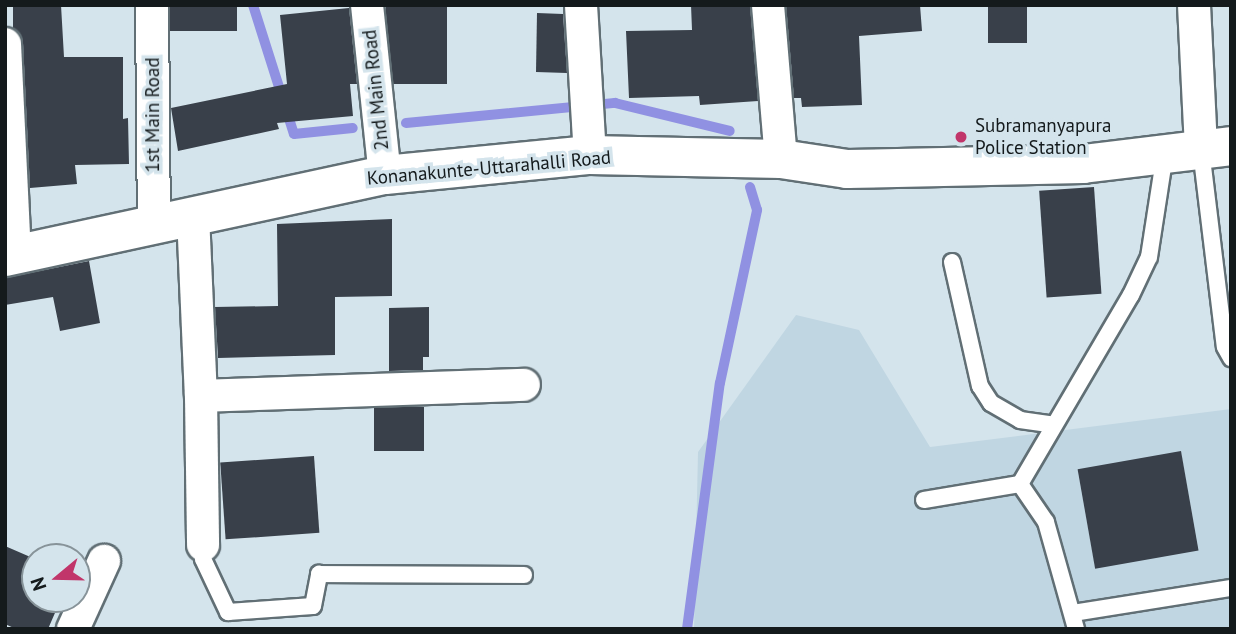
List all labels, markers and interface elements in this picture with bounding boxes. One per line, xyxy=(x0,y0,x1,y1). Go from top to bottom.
street label: 2nd Main Road xyxy=(358,29,394,151)
street label: 1st Main Road xyxy=(142,57,164,173)
place label: Subramanyapura Police Station xyxy=(975,115,1111,159)
marker: Subramanyapura Police Station xyxy=(953,129,969,145)
street label: Konanakunte-Uttarahalli Road xyxy=(366,146,612,190)
north arrow xyxy=(21,543,91,613)
text: N xyxy=(25,574,51,594)

